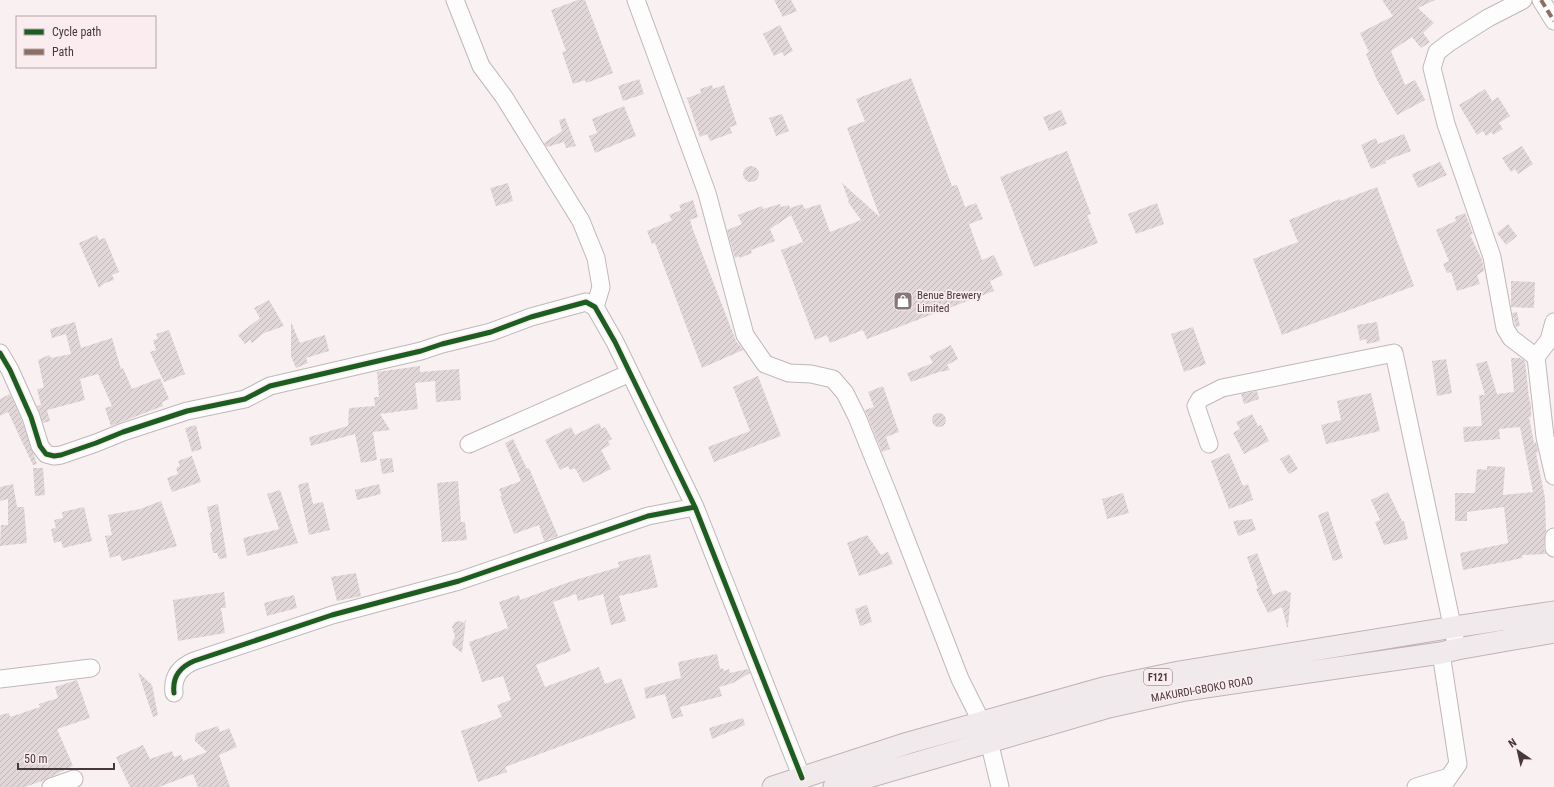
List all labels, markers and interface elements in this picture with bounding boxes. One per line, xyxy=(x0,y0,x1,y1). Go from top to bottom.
legend xyxy=(16,16,156,68)
text: Cycle path xyxy=(52,25,102,39)
text: Path xyxy=(52,45,74,59)
place label: Benue Brewery Limited xyxy=(917,289,982,315)
shop icon: Benue Brewery Limited xyxy=(892,290,914,312)
road number: F121 xyxy=(1144,669,1172,685)
street label: MAKURDI-GBOKO ROAD xyxy=(1150,674,1254,705)
north arrow xyxy=(1498,731,1538,771)
text: N xyxy=(1506,736,1519,750)
scale bar xyxy=(18,745,114,771)
text: 50 m xyxy=(24,752,48,766)

